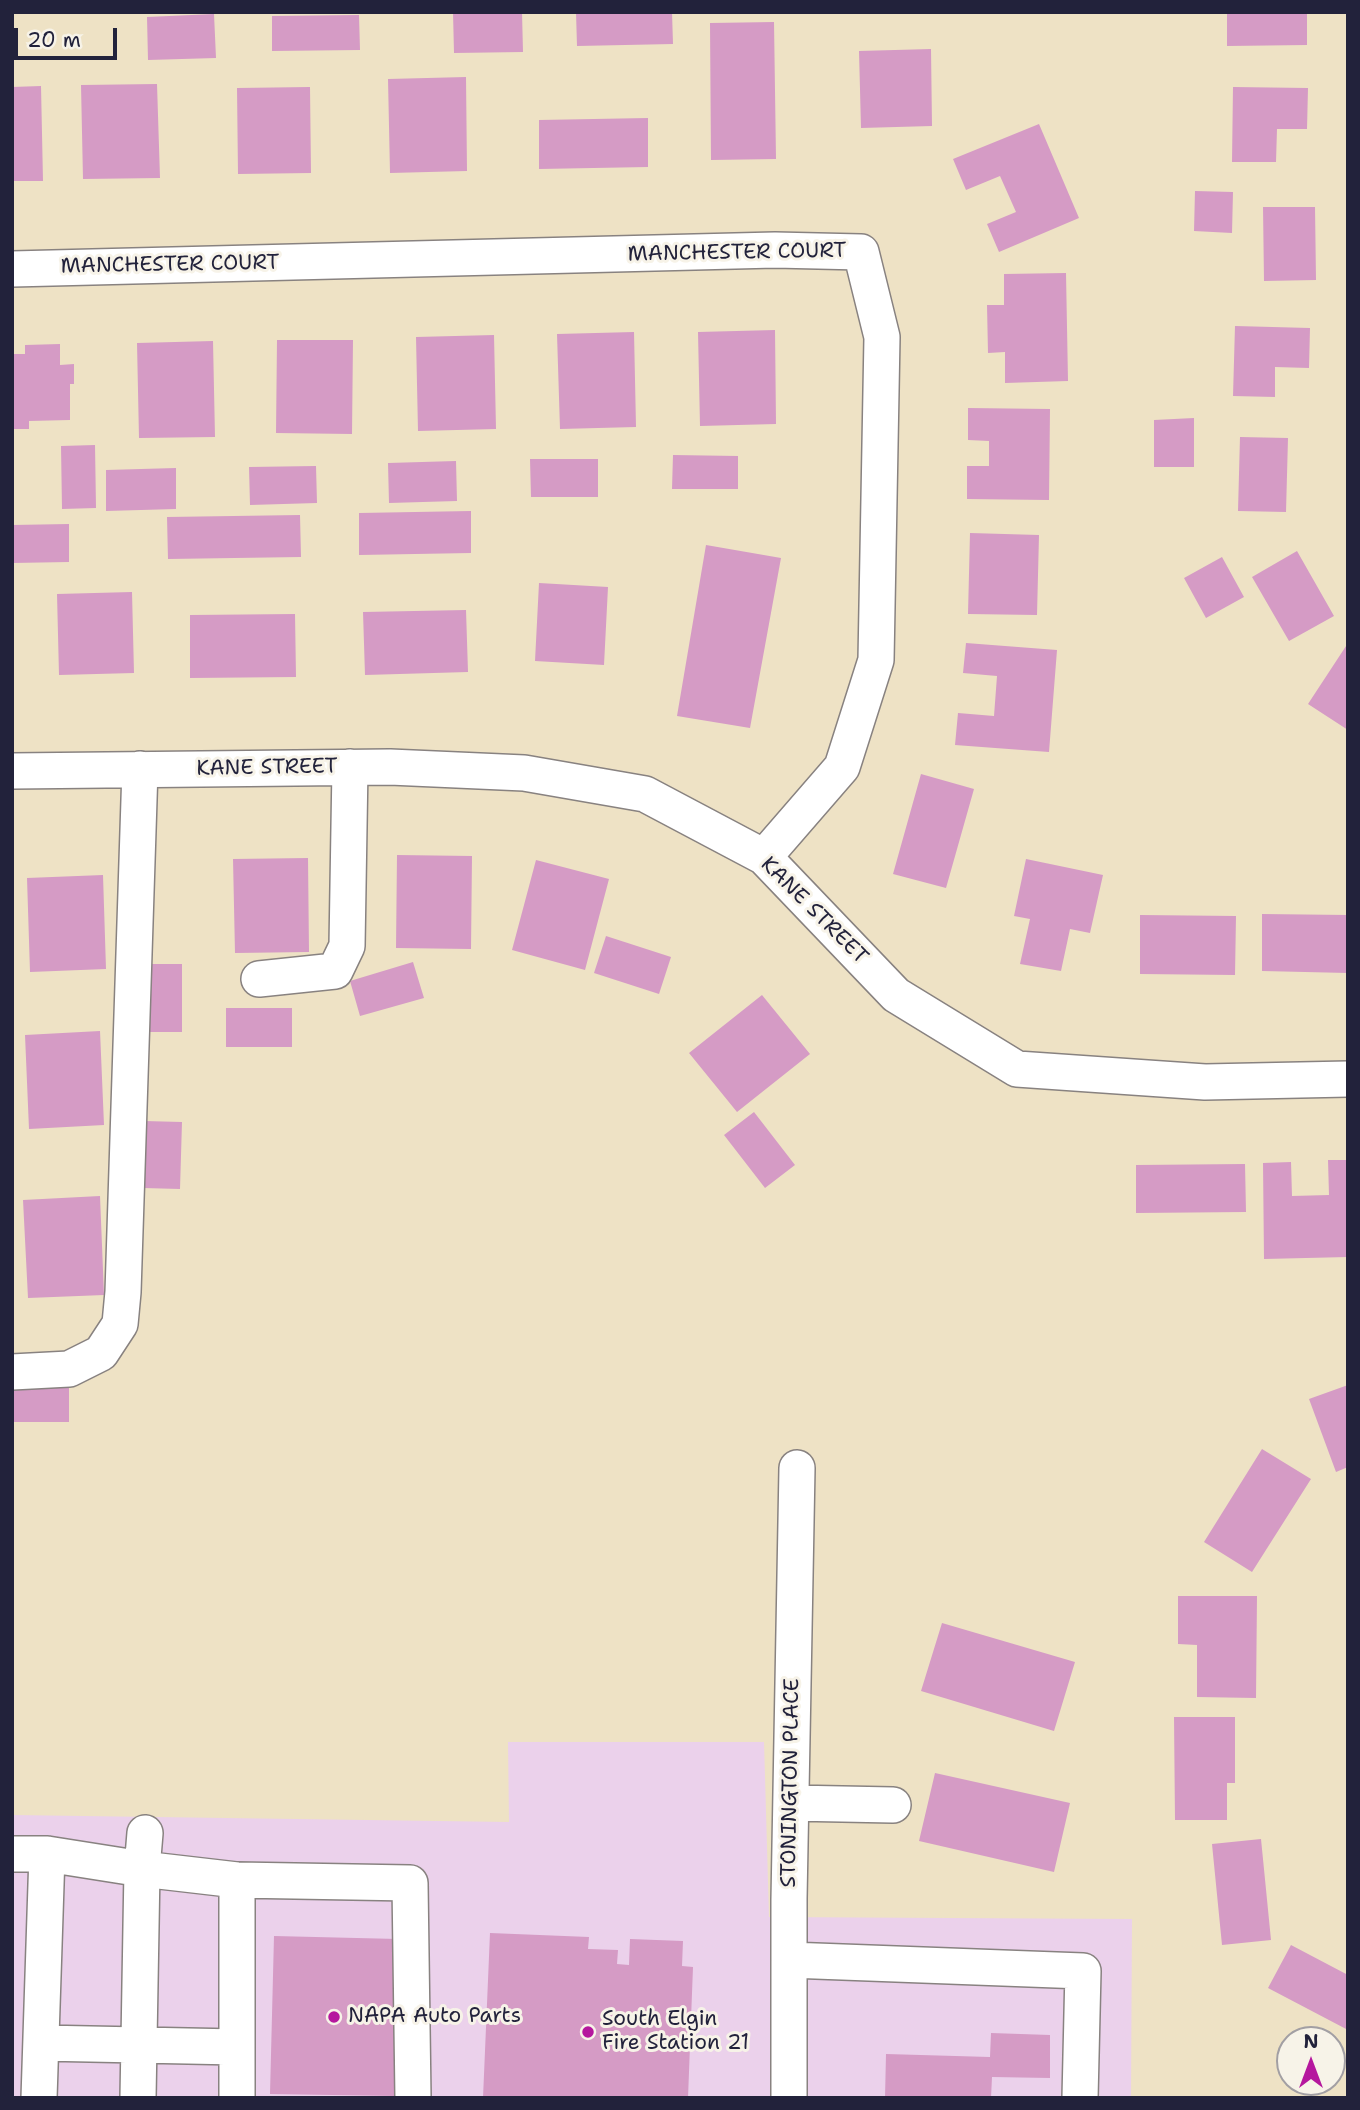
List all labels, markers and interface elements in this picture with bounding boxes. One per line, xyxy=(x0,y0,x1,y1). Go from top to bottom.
scale bar xyxy=(18,14,121,58)
text: 20 m xyxy=(27,26,81,54)
street label: MANCHESTER COURT xyxy=(627,238,847,268)
street label: MANCHESTER COURT xyxy=(60,250,280,280)
street label: KANE STREET xyxy=(196,754,338,782)
street label: KANE STREET xyxy=(755,852,873,970)
street label: STONINGTON PLACE xyxy=(777,1678,805,1888)
place label: NAPA Auto Parts xyxy=(348,2004,521,2030)
place label: South Elgin Fire Station 21 xyxy=(602,2007,749,2057)
marker: NAPA Auto Parts xyxy=(326,2009,342,2025)
marker: South Elgin Fire Station 21 xyxy=(580,2024,596,2040)
north arrow xyxy=(1276,2026,1346,2096)
text: N xyxy=(1303,2029,1319,2054)

